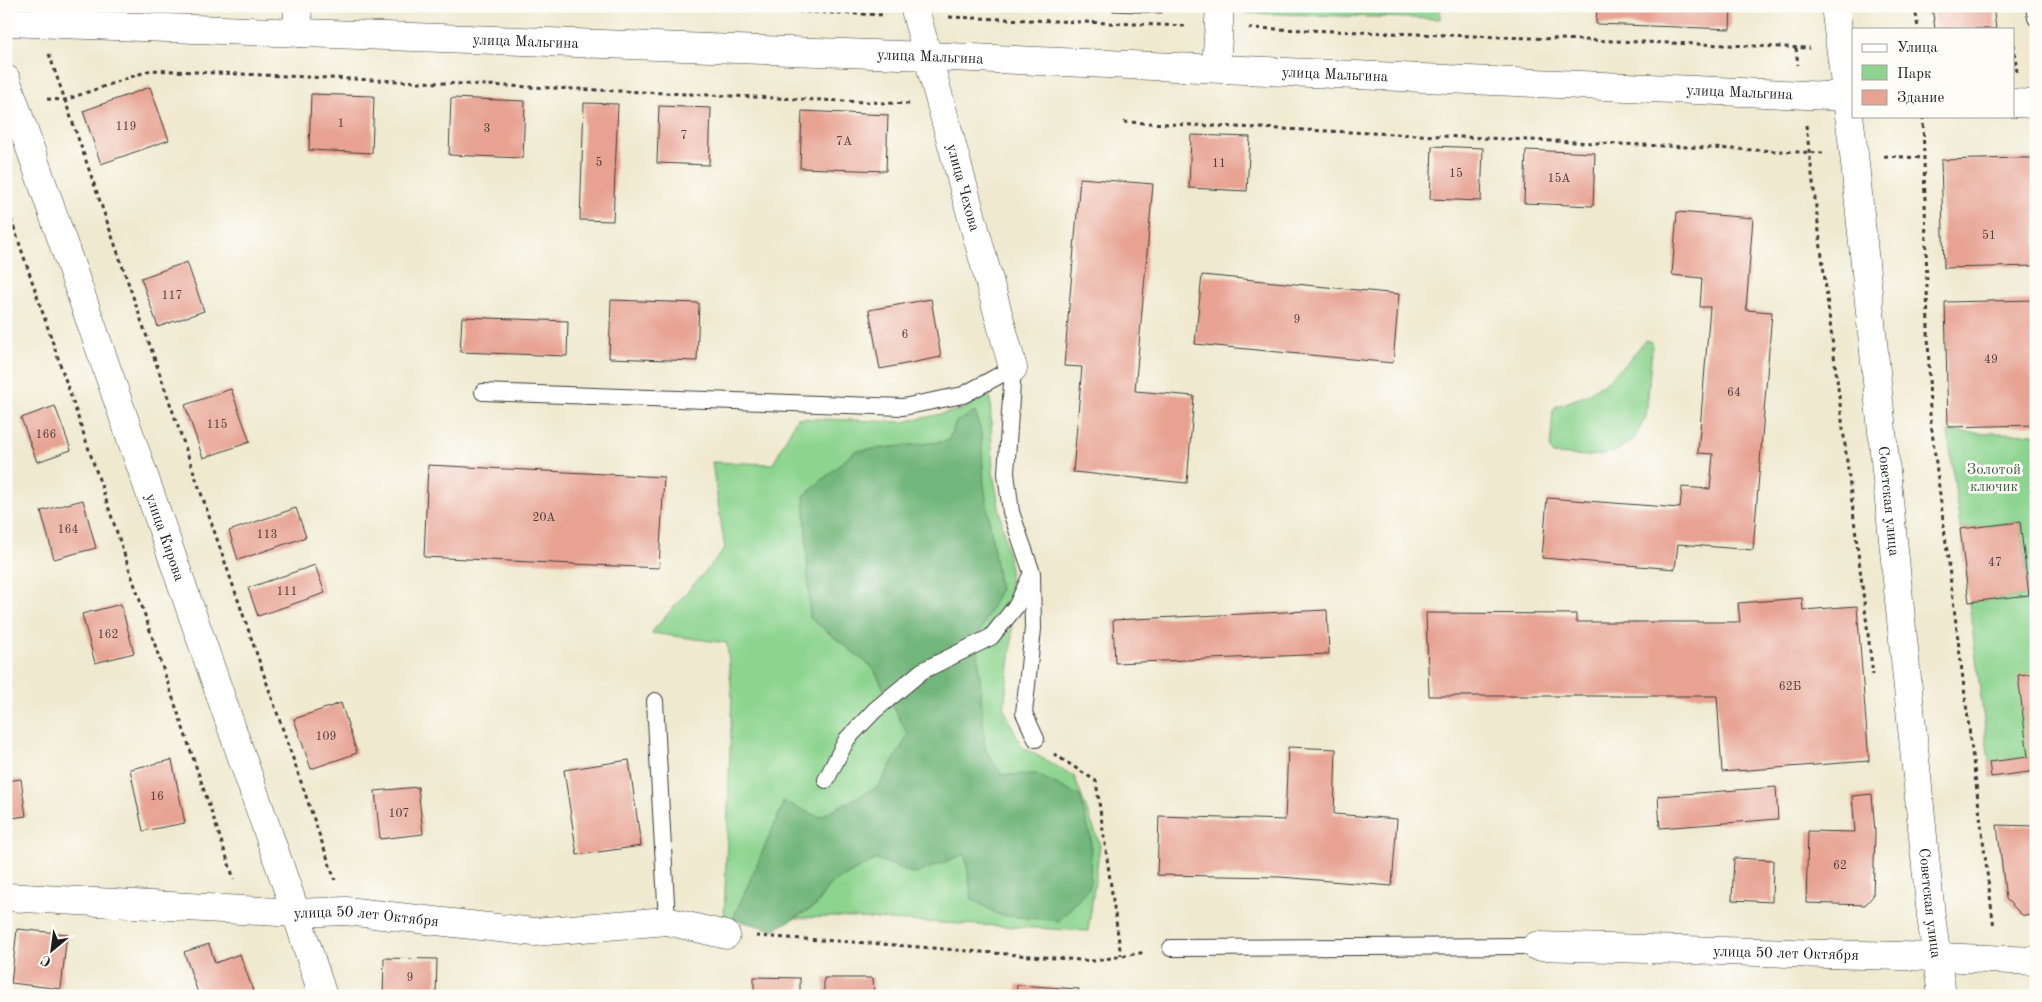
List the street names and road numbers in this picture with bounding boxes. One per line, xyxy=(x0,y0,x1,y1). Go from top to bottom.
street label: улица Мальгина xyxy=(472,33,580,52)
street label: улица Мальгина xyxy=(877,48,985,68)
street label: улица Мальгина xyxy=(1281,66,1389,85)
street label: улица Мальгина xyxy=(1686,84,1794,103)
street label: улица Чехова xyxy=(943,142,981,234)
street label: Советская улица xyxy=(1875,445,1901,558)
street label: улица Кирова xyxy=(142,492,186,584)
street label: Советская улица xyxy=(1915,847,1943,960)
street label: улица 50 лет Октября xyxy=(293,905,440,930)
street label: улица 50 лет Октября xyxy=(1713,945,1859,964)

